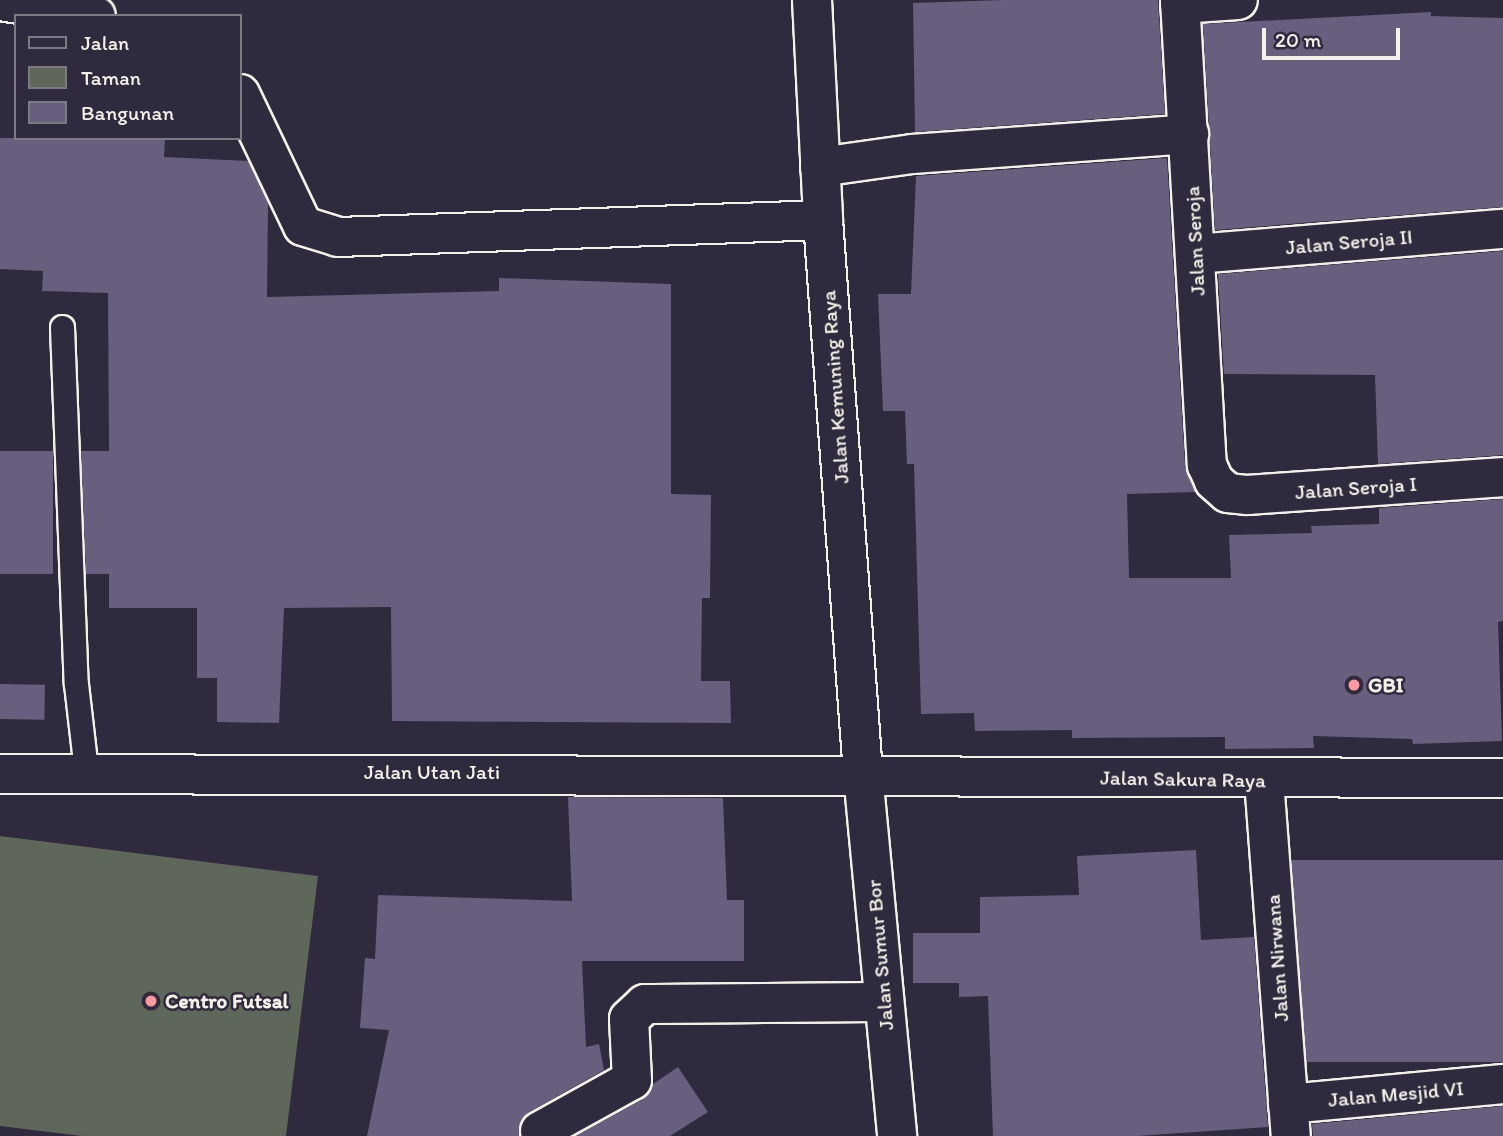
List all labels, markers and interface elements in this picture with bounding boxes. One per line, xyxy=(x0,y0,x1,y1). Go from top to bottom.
legend xyxy=(14,14,242,140)
scale bar xyxy=(1265,14,1403,58)
text: 20 m xyxy=(1275,27,1321,52)
text: Jalan xyxy=(81,30,129,55)
text: Taman xyxy=(81,65,141,90)
text: Bangunan xyxy=(81,100,174,125)
street label: Jalan Seroja xyxy=(1180,185,1210,297)
street label: Jalan Seroja II xyxy=(1284,224,1414,260)
street label: Jalan Kemuning Raya xyxy=(816,290,854,484)
street label: Jalan Seroja I xyxy=(1294,471,1418,505)
place label: GBI xyxy=(1368,672,1404,698)
marker: GBI xyxy=(1346,677,1362,693)
street label: Jalan Utan Jati xyxy=(364,759,500,785)
street label: Jalan Sakura Raya xyxy=(1100,765,1266,793)
street label: Jalan Sumur Bor xyxy=(861,879,899,1031)
street label: Jalan Nirwana xyxy=(1260,893,1294,1023)
place label: Centro Futsal xyxy=(165,988,288,1014)
marker: Centro Futsal xyxy=(143,993,159,1009)
street label: Jalan Mesjid VI xyxy=(1327,1076,1465,1112)

